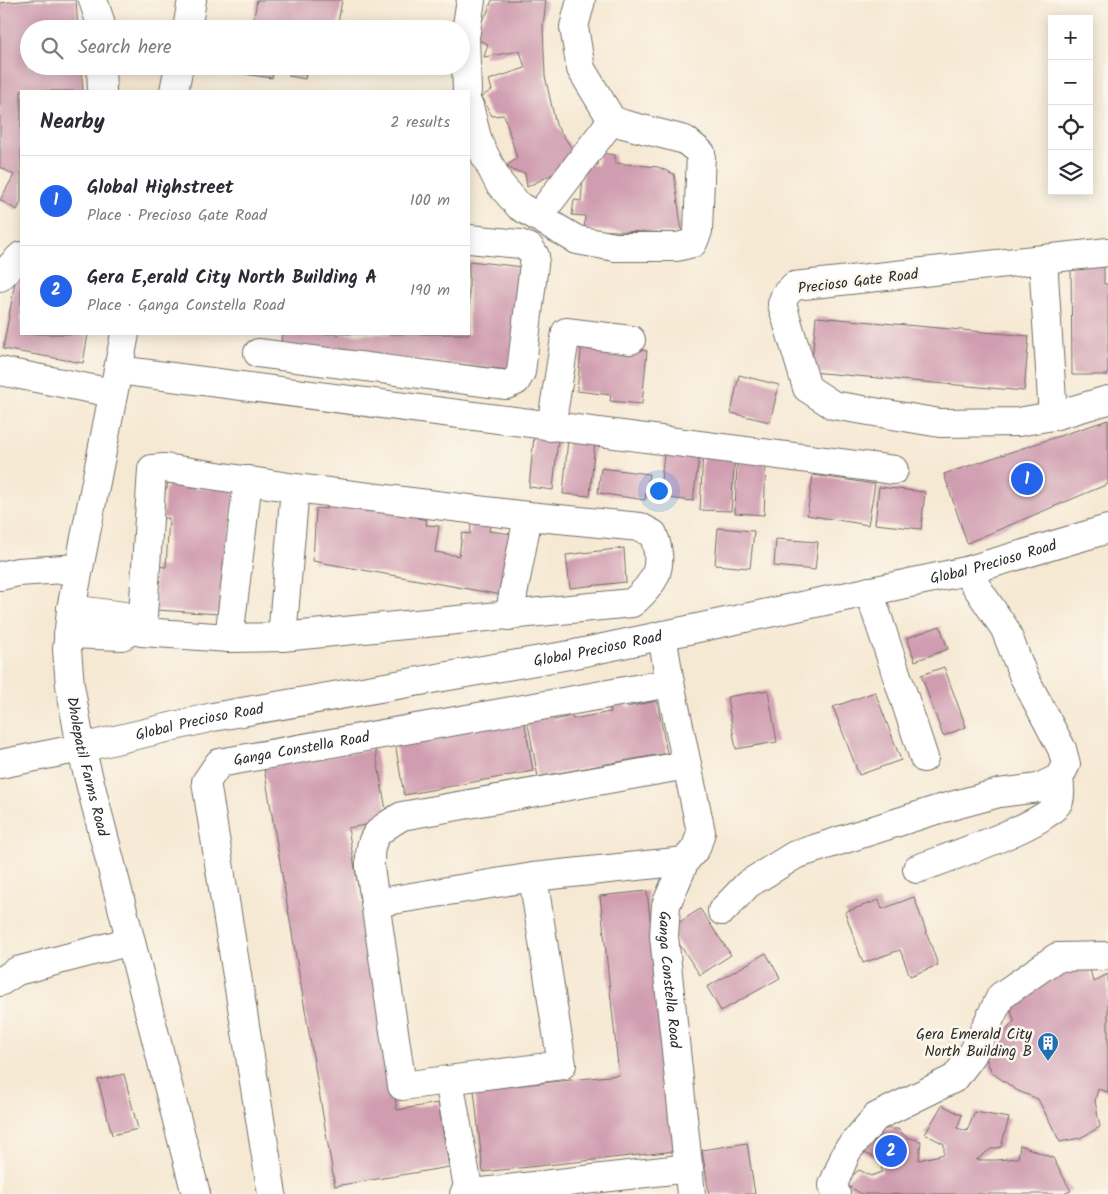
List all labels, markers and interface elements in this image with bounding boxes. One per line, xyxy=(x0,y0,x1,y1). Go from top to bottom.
map controls xyxy=(1048,15,1093,195)
button: + xyxy=(1048,15,1093,60)
search box xyxy=(20,20,470,75)
text: Search here xyxy=(78,33,172,63)
icon: search xyxy=(38,34,66,62)
button: − xyxy=(1048,60,1093,105)
button: locate xyxy=(1048,105,1093,150)
text: Nearby xyxy=(40,106,105,139)
text: 2 results xyxy=(390,110,450,135)
button: layers xyxy=(1048,150,1093,195)
text: Global Highstreet xyxy=(87,173,233,203)
text: 1 xyxy=(54,188,58,213)
text: 100 m xyxy=(410,188,450,213)
text: Place · Precioso Gate Road xyxy=(87,203,267,228)
text: Gera E,erald City North Building A xyxy=(87,263,377,293)
street label: Precioso Gate Road xyxy=(797,263,920,301)
text: 2 xyxy=(51,278,61,303)
text: 190 m xyxy=(410,278,450,303)
text: Place · Ganga Constella Road xyxy=(87,293,285,318)
pin: 1 xyxy=(1011,460,1043,498)
your location xyxy=(646,478,672,504)
street label: Global Precioso Road xyxy=(928,534,1060,591)
street label: Global Precioso Road xyxy=(532,625,665,674)
street label: Dholepatil Farms Road xyxy=(59,695,114,840)
street label: Global Precioso Road xyxy=(133,697,266,748)
street label: Ganga Constella Road xyxy=(232,725,372,773)
street label: Ganga Constella Road xyxy=(651,910,687,1050)
place label: Gera Emerald City North Building B xyxy=(916,1023,1033,1064)
building icon: Gera Emerald City North Building B xyxy=(1036,1031,1060,1062)
pin: 2 xyxy=(875,1132,907,1170)

